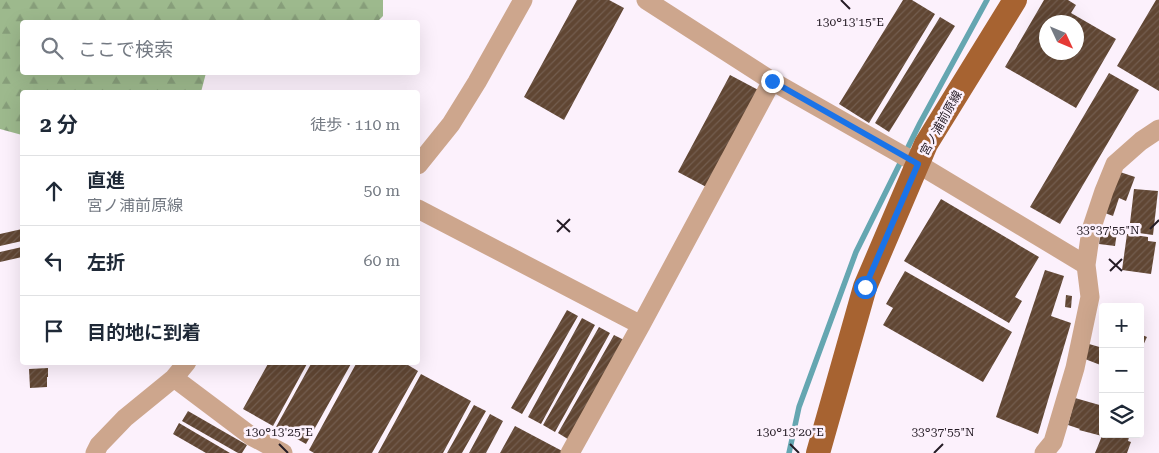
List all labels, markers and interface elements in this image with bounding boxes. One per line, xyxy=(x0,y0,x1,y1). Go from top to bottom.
text: 130°13'15"E xyxy=(816,15,884,29)
north arrow xyxy=(1039,15,1084,60)
search box xyxy=(20,20,420,75)
icon: search xyxy=(38,34,66,62)
text: ここで検索 xyxy=(78,38,173,61)
route end xyxy=(761,70,784,93)
street label: 宮ノ浦前原線 xyxy=(917,88,965,158)
text: 2 分 xyxy=(40,113,78,137)
text: 徒歩 · 110 m xyxy=(310,115,400,134)
text: 直進 xyxy=(87,169,125,192)
icon: ahead xyxy=(40,177,68,205)
text: 50 m xyxy=(363,181,400,200)
text: 宮ノ浦前原線 xyxy=(87,196,183,215)
text: 33°37'55"N xyxy=(1076,223,1140,237)
icon: left xyxy=(40,247,68,275)
text: 左折 xyxy=(87,251,125,274)
text: 60 m xyxy=(363,251,400,270)
route start xyxy=(854,276,877,299)
map controls xyxy=(1099,303,1144,438)
button: + xyxy=(1099,303,1144,348)
icon: arrive xyxy=(40,317,68,345)
text: 目的地に到着 xyxy=(87,321,201,344)
button: − xyxy=(1099,348,1144,393)
button: layers xyxy=(1099,393,1144,438)
text: 130°13'25"E xyxy=(245,425,313,439)
text: 130°13'20"E xyxy=(756,425,824,439)
text: 33°37'55"N xyxy=(911,425,975,439)

